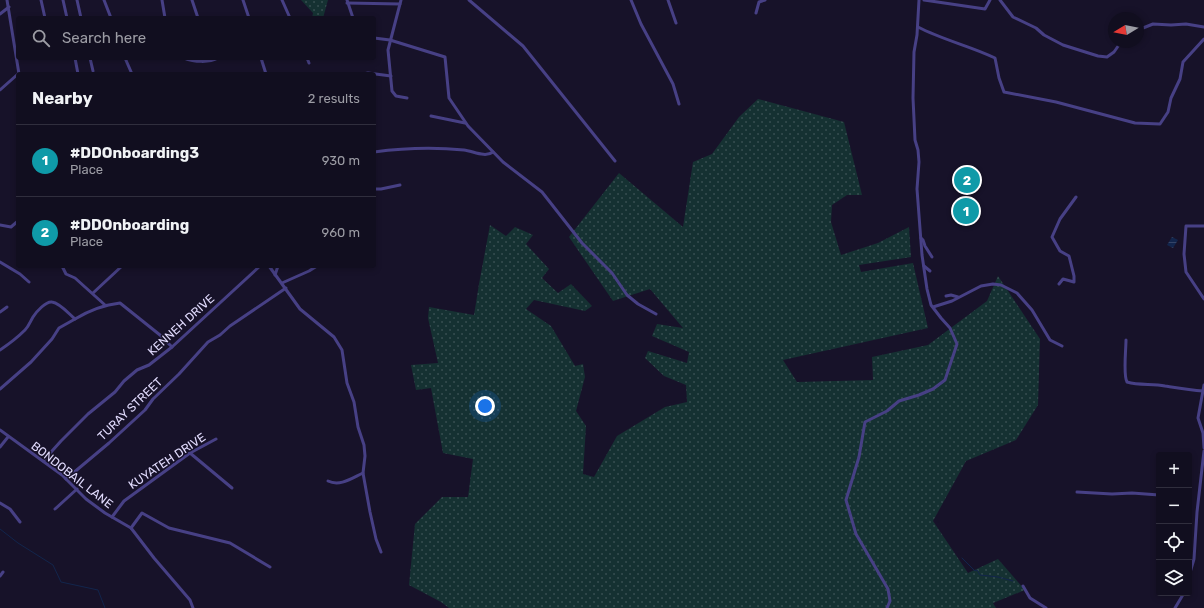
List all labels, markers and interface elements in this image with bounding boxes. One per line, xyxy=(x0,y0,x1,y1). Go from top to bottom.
north arrow xyxy=(1108,12,1144,48)
search box xyxy=(16,16,376,60)
icon: search xyxy=(30,27,52,49)
text: Search here xyxy=(62,29,146,47)
text: Nearby xyxy=(32,88,93,108)
text: 2 results xyxy=(308,91,360,106)
text: #DDOnboarding3 xyxy=(70,144,199,162)
text: 1 xyxy=(42,153,48,168)
text: 930 m xyxy=(322,153,360,168)
text: Place xyxy=(70,162,103,177)
pin: 2 xyxy=(954,165,980,195)
pin: 1 xyxy=(953,196,979,226)
text: #DDOnboarding xyxy=(70,216,189,234)
text: 2 xyxy=(41,225,49,240)
text: 960 m xyxy=(322,225,360,240)
text: Place xyxy=(70,234,103,249)
street label: KENNEH DRIVE xyxy=(145,292,217,358)
street label: TURAY STREET xyxy=(95,375,165,443)
your location xyxy=(475,396,495,416)
street label: KUYATEH DRIVE xyxy=(126,430,208,492)
street label: BONDOBAIL LANE xyxy=(28,439,116,511)
map controls xyxy=(1156,452,1192,596)
button: + xyxy=(1156,452,1192,488)
button: − xyxy=(1156,488,1192,524)
button: locate xyxy=(1156,524,1192,560)
button: layers xyxy=(1156,560,1192,596)

